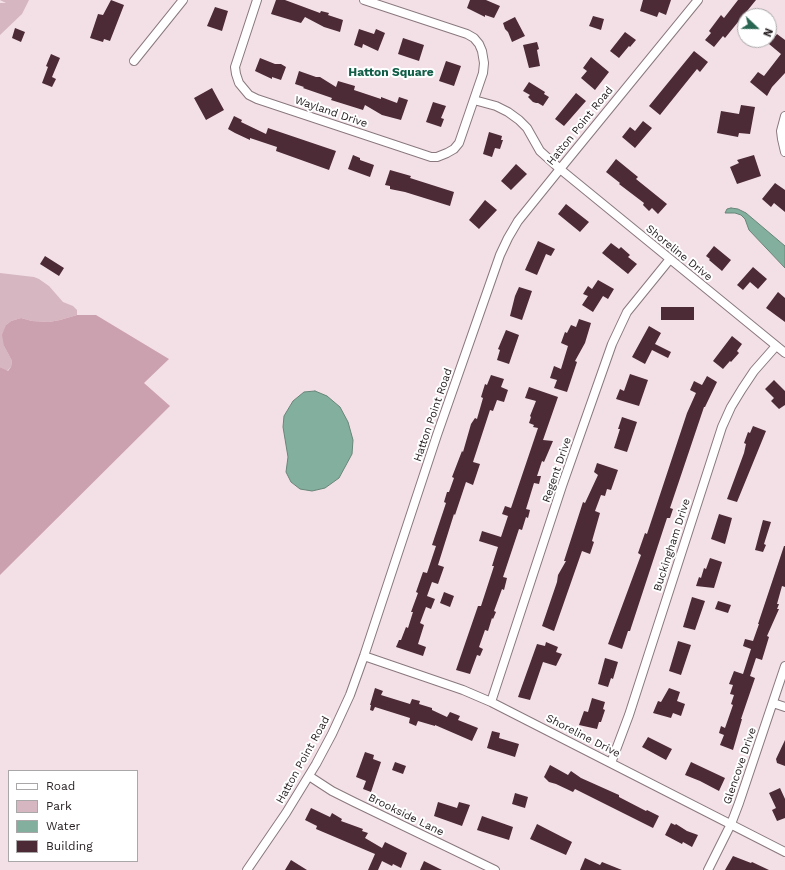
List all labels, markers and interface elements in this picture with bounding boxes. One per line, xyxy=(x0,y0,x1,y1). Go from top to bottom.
north arrow xyxy=(737,8,777,48)
text: N xyxy=(760,26,775,39)
district label: Hatton Square xyxy=(348,65,434,79)
street label: Hatton Point Road xyxy=(544,84,616,168)
street label: Wayland Drive xyxy=(293,93,369,131)
street label: Shoreline Drive xyxy=(643,222,715,284)
street label: Hatton Point Road xyxy=(411,367,455,463)
street label: Regent Drive xyxy=(540,436,574,504)
street label: Buckingham Drive xyxy=(651,497,693,593)
street label: Shoreline Drive xyxy=(544,712,622,760)
street label: Hatton Point Road xyxy=(274,714,332,806)
street label: Glencove Drive xyxy=(721,726,759,806)
legend xyxy=(8,770,138,862)
text: Road xyxy=(46,779,75,793)
street label: Brookside Lane xyxy=(366,791,446,839)
text: Park xyxy=(46,799,72,813)
text: Water xyxy=(46,819,80,833)
text: Building xyxy=(46,839,93,853)

